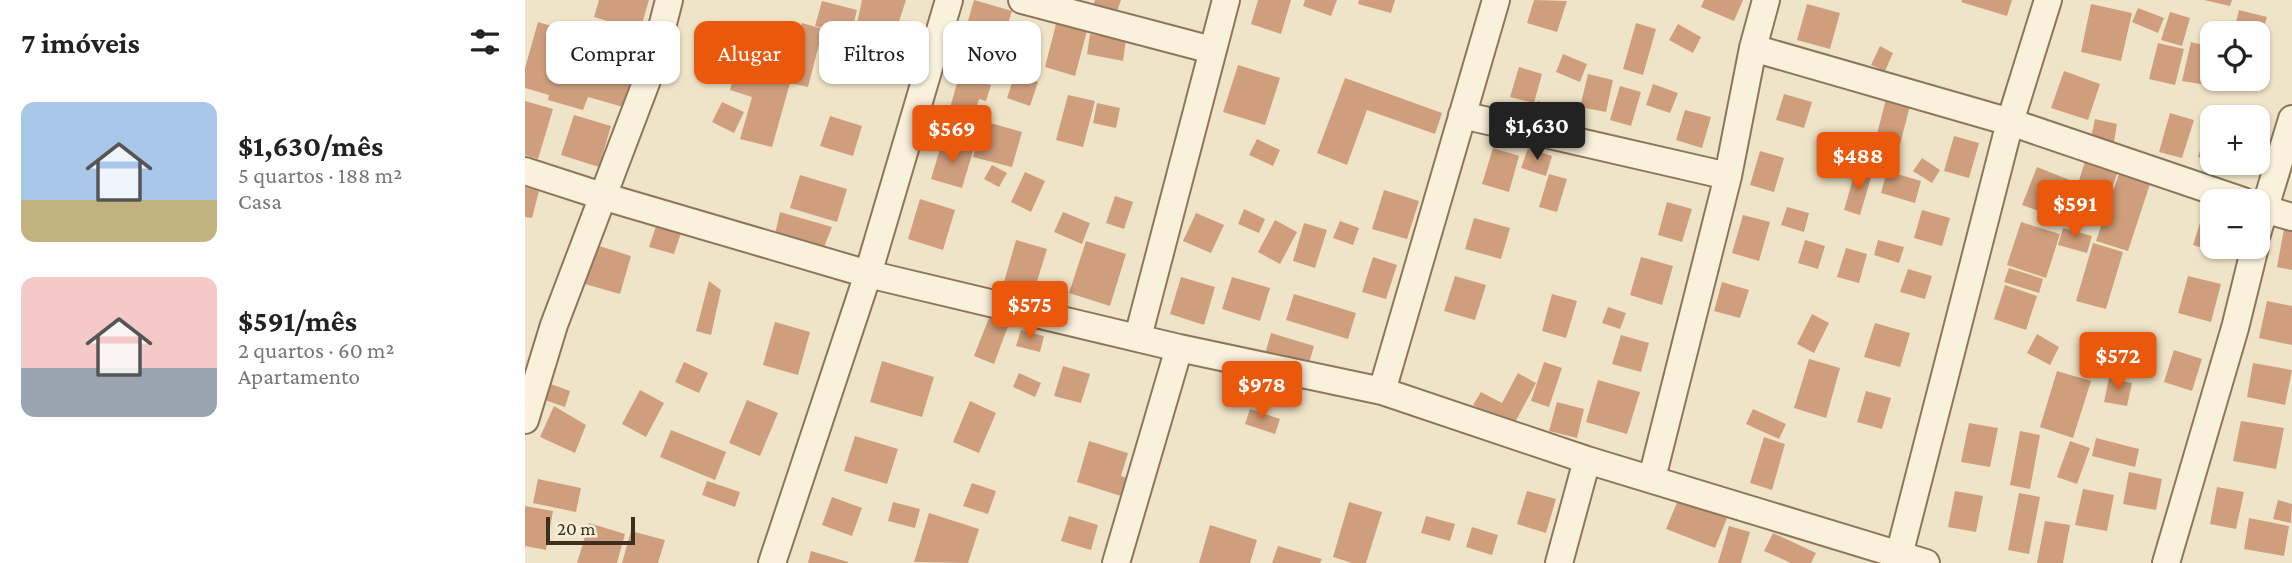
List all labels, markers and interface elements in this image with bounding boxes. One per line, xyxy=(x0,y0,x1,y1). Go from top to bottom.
chip: Comprar xyxy=(546,21,680,84)
chip: Alugar xyxy=(694,21,805,84)
chip: Filtros xyxy=(819,21,929,84)
chip: Novo xyxy=(943,21,1041,84)
map controls xyxy=(2200,21,2270,259)
button: locate xyxy=(2200,21,2270,91)
icon: filters xyxy=(466,23,504,61)
text: 7 imóveis xyxy=(21,26,140,59)
pin: $1,630 xyxy=(1480,102,1594,162)
button: + xyxy=(2200,105,2270,175)
pin: $569 xyxy=(911,106,993,165)
text: $1,630 xyxy=(1505,112,1569,138)
text: $569 xyxy=(928,115,976,141)
text: $1,630/mês xyxy=(238,129,383,162)
icon: home xyxy=(77,130,161,214)
pin: $488 xyxy=(1817,132,1899,192)
text: $488 xyxy=(1833,142,1883,168)
text: 5 quartos · 188 m² xyxy=(238,162,402,188)
pin: $591 xyxy=(2034,180,2116,240)
text: Casa xyxy=(238,188,282,214)
button: − xyxy=(2200,189,2270,259)
text: $591 xyxy=(2053,190,2097,216)
pin: $575 xyxy=(989,282,1071,341)
text: $575 xyxy=(1008,291,1052,317)
text: $591/mês xyxy=(238,304,357,337)
icon: home xyxy=(77,305,161,389)
pin: $572 xyxy=(2077,332,2159,392)
text: 2 quartos · 60 m² xyxy=(238,337,395,363)
text: $572 xyxy=(2095,342,2141,368)
pin: $978 xyxy=(1221,362,1303,421)
text: Apartamento xyxy=(238,363,360,389)
text: $978 xyxy=(1238,371,1286,397)
scale bar xyxy=(546,514,635,546)
text: 20 m xyxy=(557,518,596,539)

